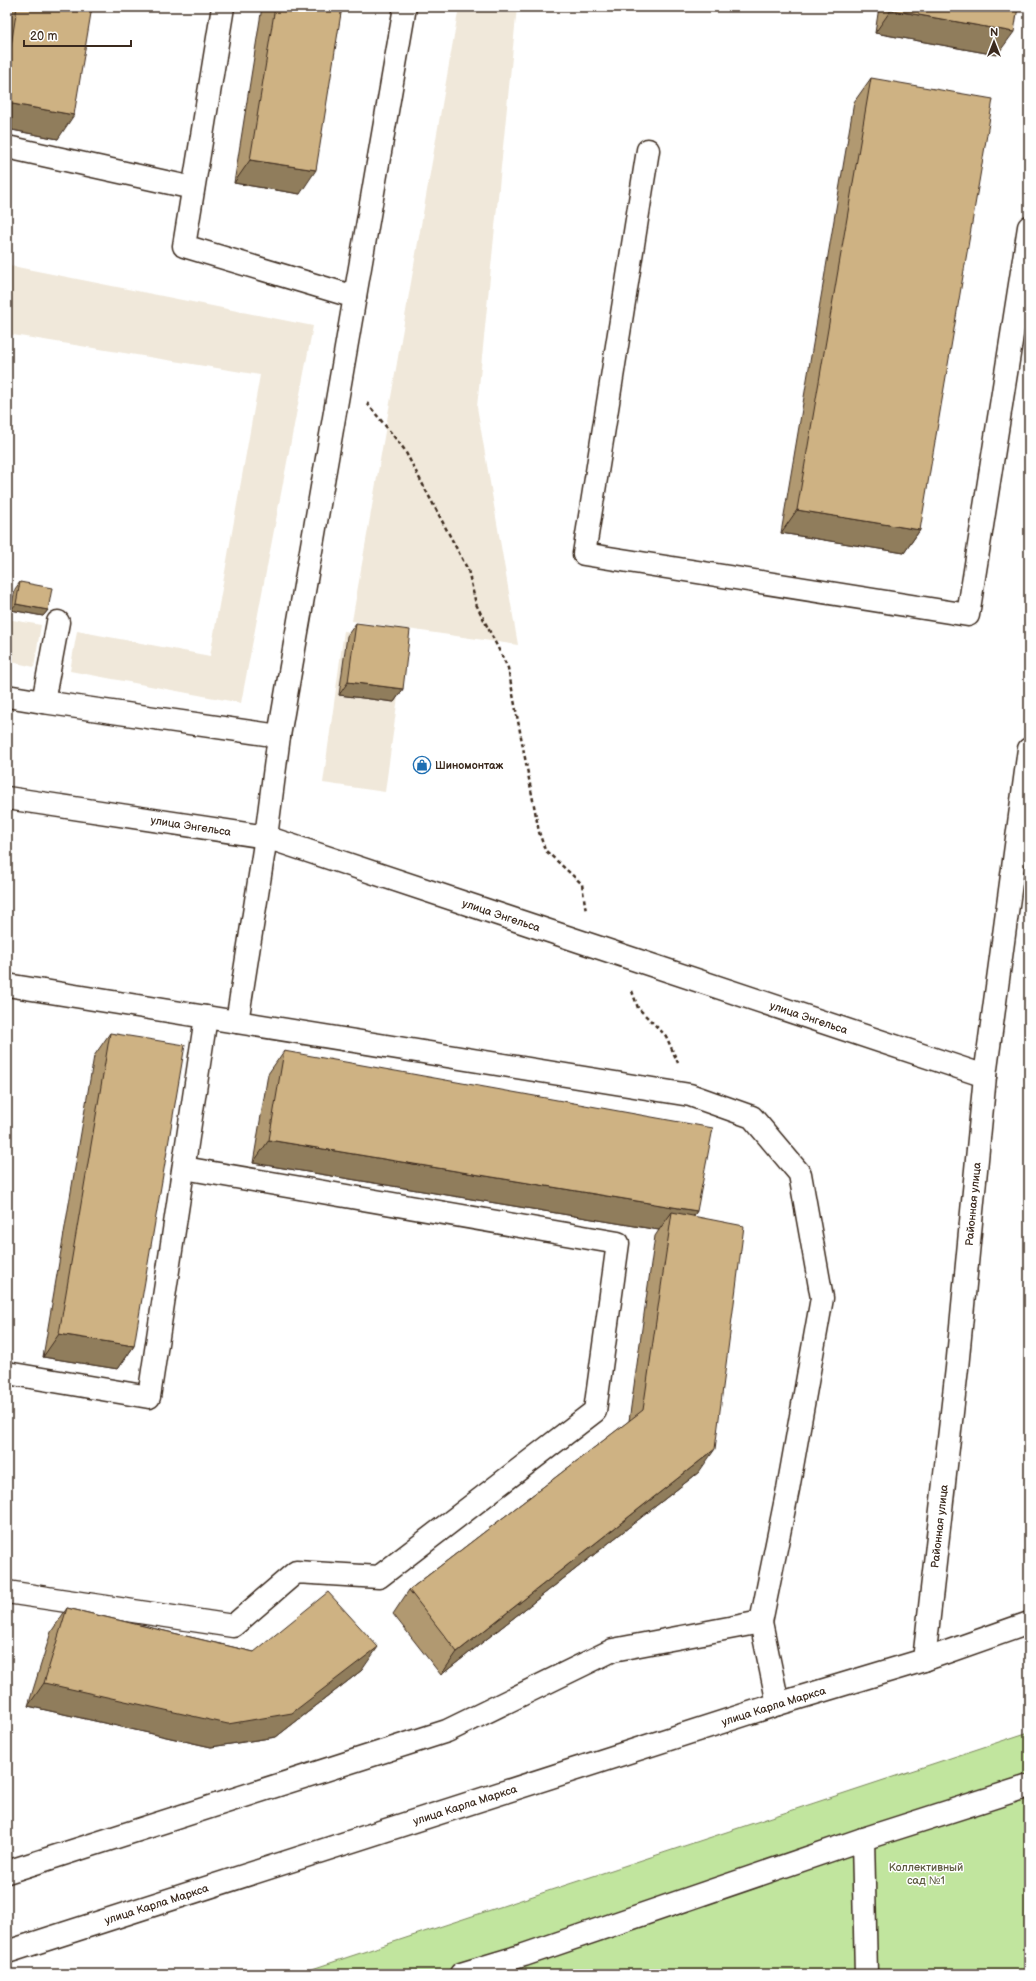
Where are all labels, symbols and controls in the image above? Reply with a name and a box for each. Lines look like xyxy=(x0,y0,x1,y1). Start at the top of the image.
scale bar xyxy=(24,22,131,48)
north arrow xyxy=(974,22,1014,62)
text: N xyxy=(990,26,998,39)
text: 20 m xyxy=(30,29,57,44)
shop icon: Шиномонтаж xyxy=(412,755,432,775)
place label: Шиномонтаж xyxy=(435,759,503,772)
street label: улица Энгельса xyxy=(150,813,233,838)
street label: улица Энгельса xyxy=(461,896,542,934)
street label: улица Энгельса xyxy=(768,998,850,1037)
street label: Районная улица xyxy=(962,1161,983,1246)
street label: Районная улица xyxy=(928,1483,950,1569)
street label: улица Карла Маркса xyxy=(720,1683,828,1728)
street label: улица Карла Маркса xyxy=(411,1782,519,1828)
park label: Коллективный сад №1 xyxy=(889,1861,963,1887)
street label: улица Карла Маркса xyxy=(103,1881,211,1927)

